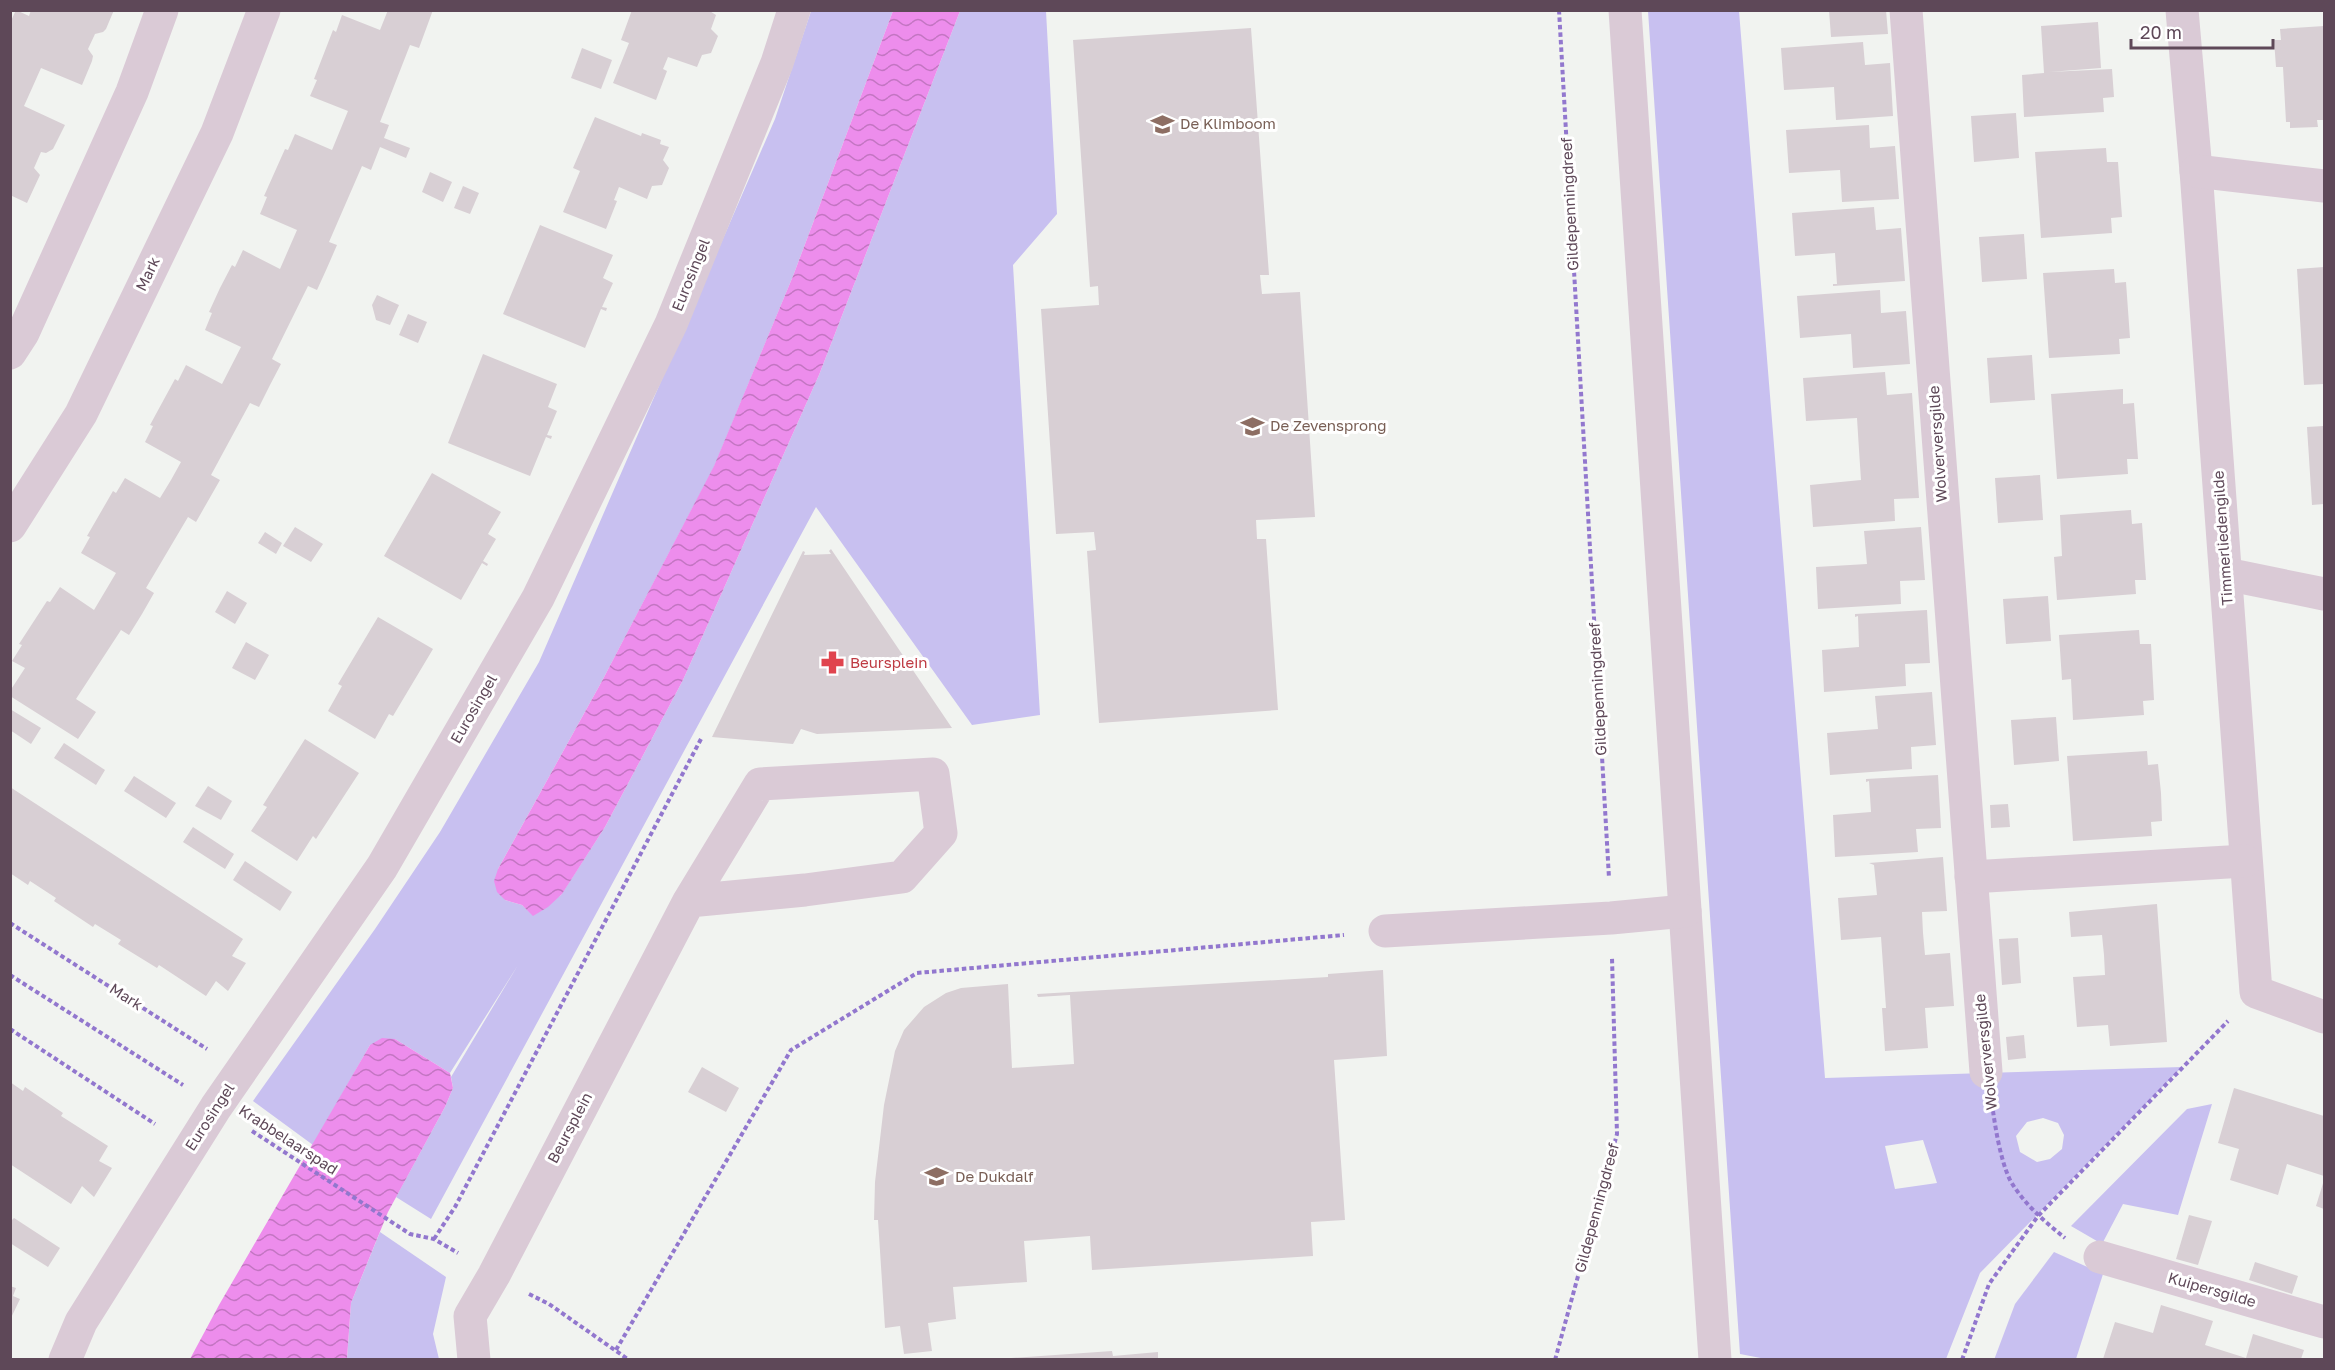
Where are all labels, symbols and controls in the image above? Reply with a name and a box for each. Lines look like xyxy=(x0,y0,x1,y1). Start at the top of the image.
scale bar xyxy=(2131,12,2274,50)
text: 20 m xyxy=(2140,21,2182,43)
school or university icon: De Klimboom xyxy=(1149,111,1175,137)
place label: De Klimboom xyxy=(1180,114,1276,132)
street label: Gildepenningdreef xyxy=(1556,136,1581,271)
street label: Eurosingel xyxy=(667,235,713,314)
street label: Mark xyxy=(131,253,163,294)
street label: Wolverversgilde xyxy=(1924,385,1950,503)
school or university icon: De Zevensprong xyxy=(1239,413,1265,439)
place label: De Zevensprong xyxy=(1270,416,1386,434)
street label: Timmerliedengilde xyxy=(2208,470,2236,606)
street label: Gildepenningdreef xyxy=(1584,621,1609,756)
pharmacy icon: Beursplein xyxy=(819,650,845,676)
place label: Beursplein xyxy=(850,653,927,671)
street label: Eurosingel xyxy=(446,671,500,746)
street label: Mark xyxy=(107,979,147,1014)
street label: Wolverversgilde xyxy=(1970,993,2000,1111)
street label: Eurosingel xyxy=(181,1079,238,1154)
street label: Beursplein xyxy=(543,1089,595,1166)
street label: Krabbelaarspad xyxy=(236,1101,341,1178)
street label: Gildepenningdreef xyxy=(1570,1140,1622,1275)
school or university icon: De Dukdalf xyxy=(924,1164,950,1190)
place label: De Dukdalf xyxy=(955,1167,1034,1185)
street label: Kuipersgilde xyxy=(2166,1268,2259,1310)

